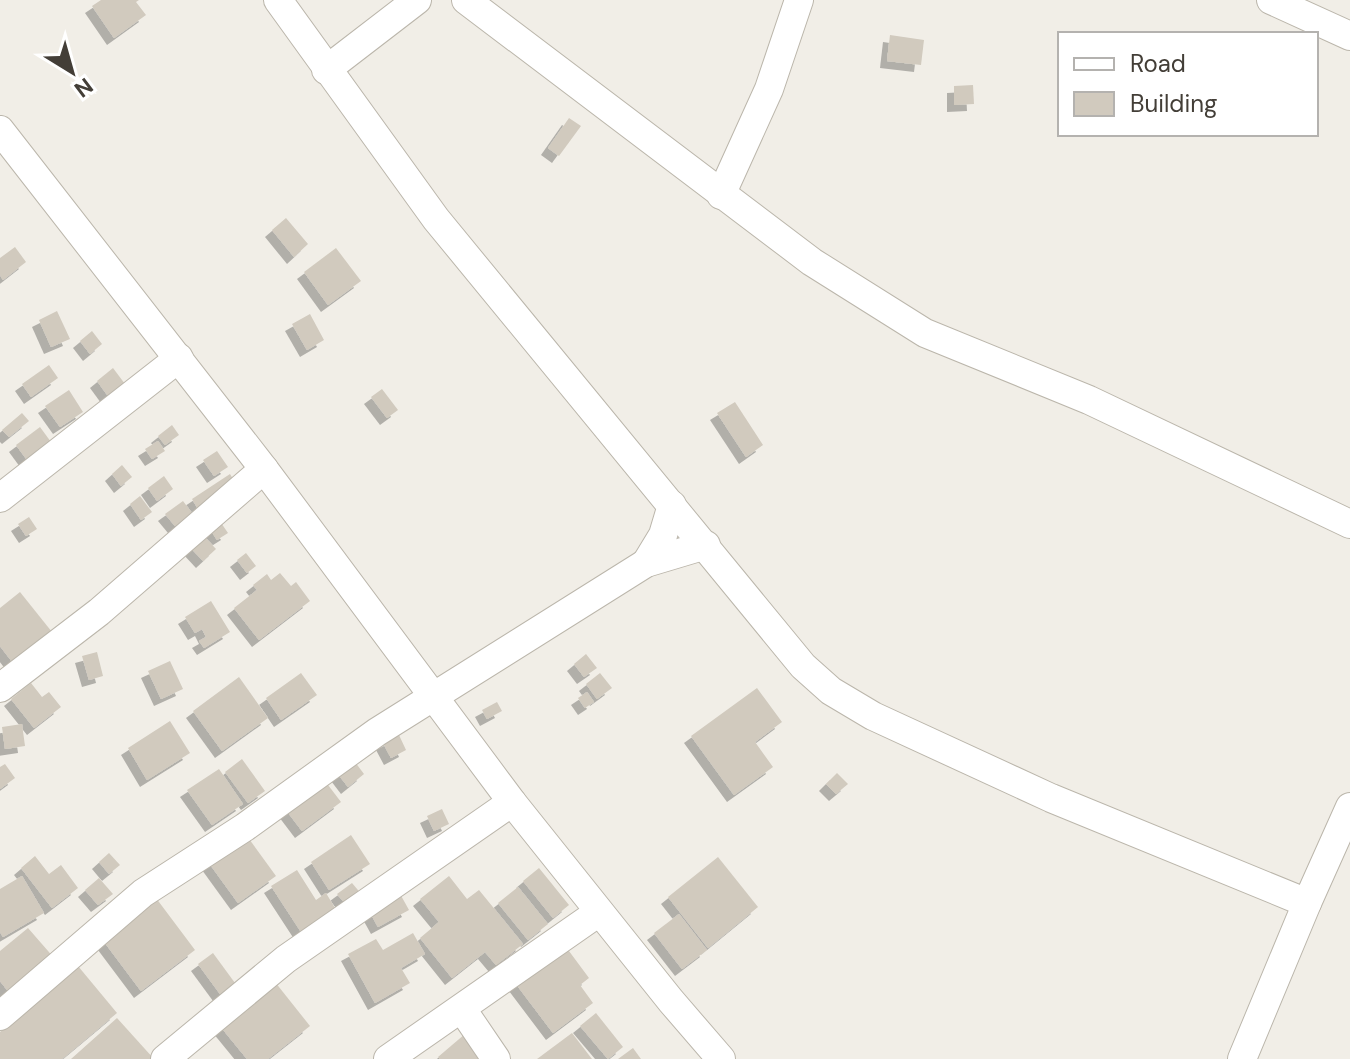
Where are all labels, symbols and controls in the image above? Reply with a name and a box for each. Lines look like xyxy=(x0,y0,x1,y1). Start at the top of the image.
north arrow xyxy=(32,32,112,112)
legend xyxy=(1058,32,1318,136)
text: Road xyxy=(1130,48,1186,79)
text: N xyxy=(69,71,99,104)
text: Building xyxy=(1130,88,1217,119)

